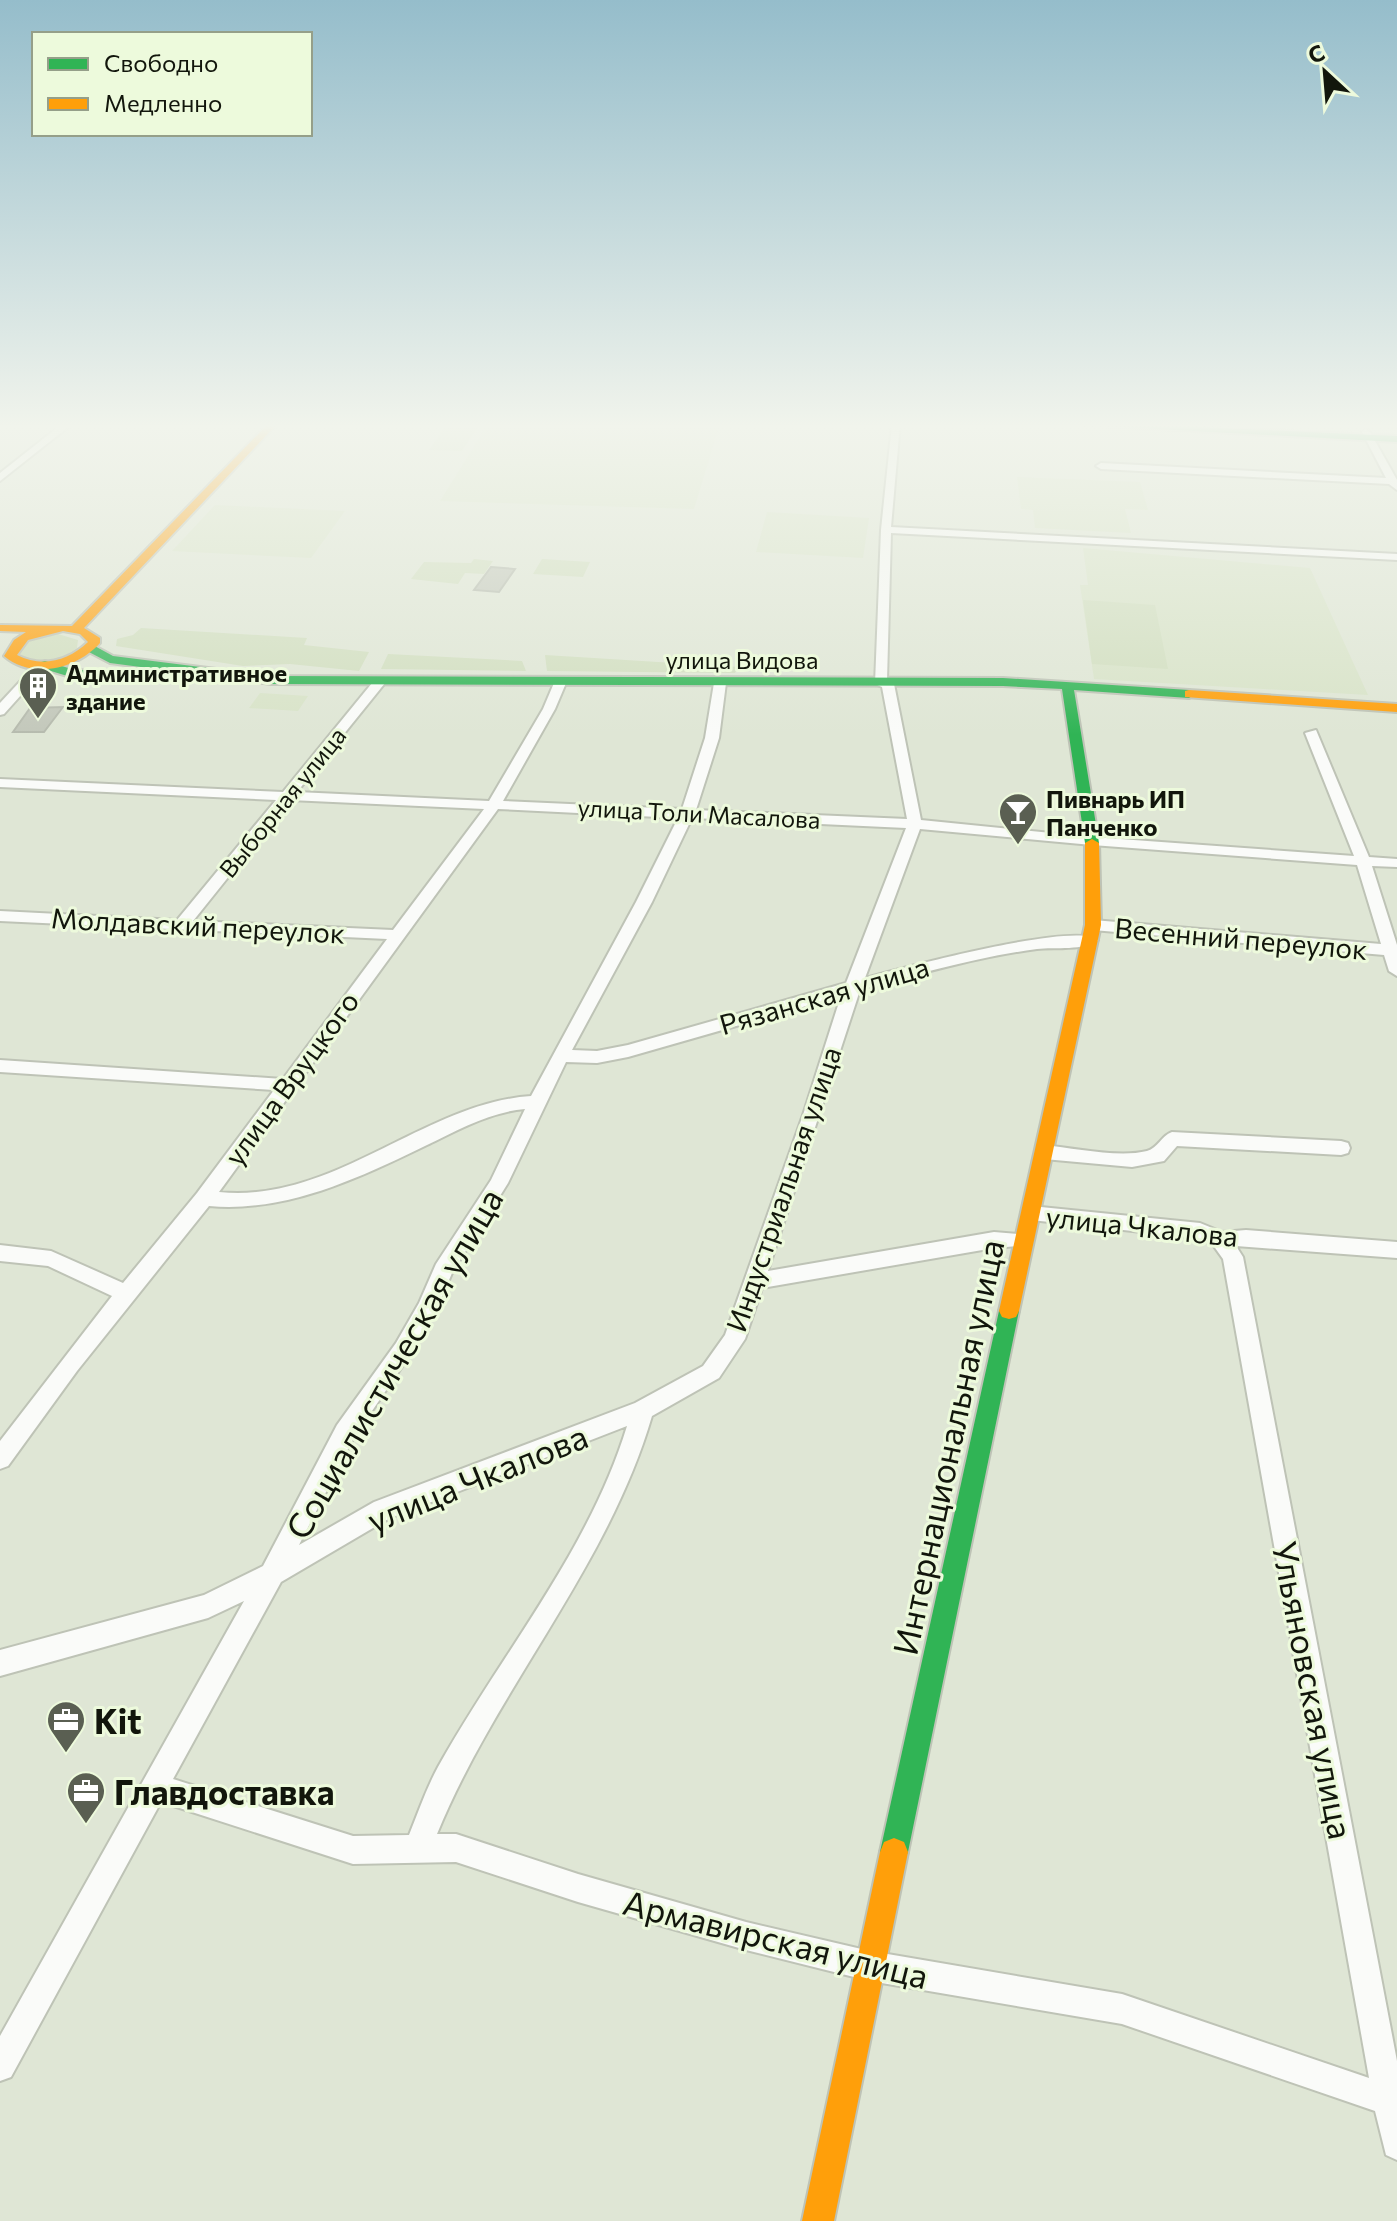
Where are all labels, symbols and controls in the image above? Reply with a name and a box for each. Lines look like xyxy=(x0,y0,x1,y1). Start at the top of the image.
legend xyxy=(32,32,312,136)
north arrow xyxy=(1285,32,1365,112)
text: С xyxy=(1303,38,1329,69)
text: Свободно xyxy=(104,48,218,77)
text: Медленно xyxy=(104,88,222,117)
street label: улица Видова xyxy=(665,645,819,674)
place label: Административное здание xyxy=(66,658,287,715)
building icon: Административное здание xyxy=(17,665,59,720)
street label: Выборная улица xyxy=(213,721,351,883)
place label: Пивнарь ИП Панченко xyxy=(1046,784,1185,841)
bar icon: Пивнарь ИП Панченко xyxy=(997,791,1039,846)
street label: улица Толи Масалова xyxy=(577,792,821,834)
street label: Молдавский переулок xyxy=(50,900,346,950)
street label: Весенний переулок xyxy=(1113,910,1369,966)
street label: Рязанская улица xyxy=(715,949,933,1041)
street label: улица Вруцкого xyxy=(216,984,366,1172)
street label: Индустриальная улица xyxy=(718,1042,848,1336)
street label: Социалистическая улица xyxy=(275,1180,511,1546)
street label: улица Чкалова xyxy=(1044,1199,1240,1253)
street label: Интернациональная улица xyxy=(882,1235,1012,1659)
street label: улица Чкалова xyxy=(361,1414,593,1540)
street label: Ульяновская улица xyxy=(1265,1538,1363,1842)
office icon: Kit xyxy=(45,1699,87,1754)
place label: Kit xyxy=(94,1699,142,1741)
office icon: Главдоставка xyxy=(65,1770,107,1825)
place label: Главдоставка xyxy=(114,1770,335,1812)
street label: Армавирская улица xyxy=(619,1880,933,1996)

